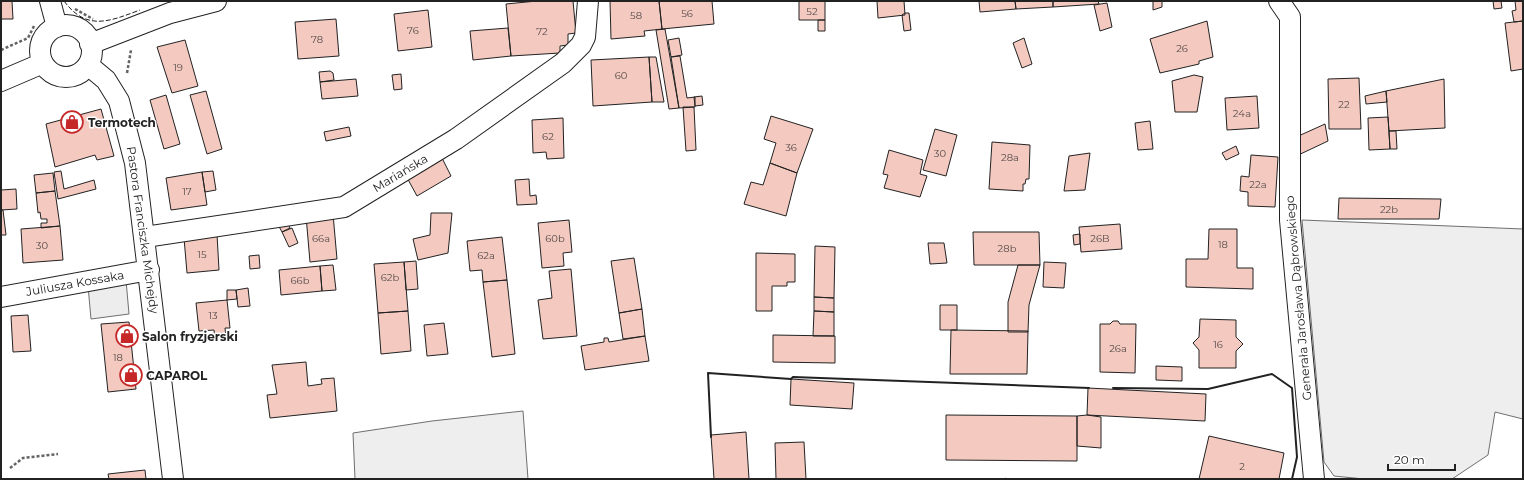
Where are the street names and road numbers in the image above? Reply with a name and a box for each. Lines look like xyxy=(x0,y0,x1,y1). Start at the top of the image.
street label: Pastora Franciszka Michejdy xyxy=(124,145,162,315)
street label: Mariańska xyxy=(370,151,430,195)
street label: Generała Jarosława Dąbrowskiego xyxy=(1282,195,1314,401)
street label: Juliusza Kossaka xyxy=(24,267,125,299)

